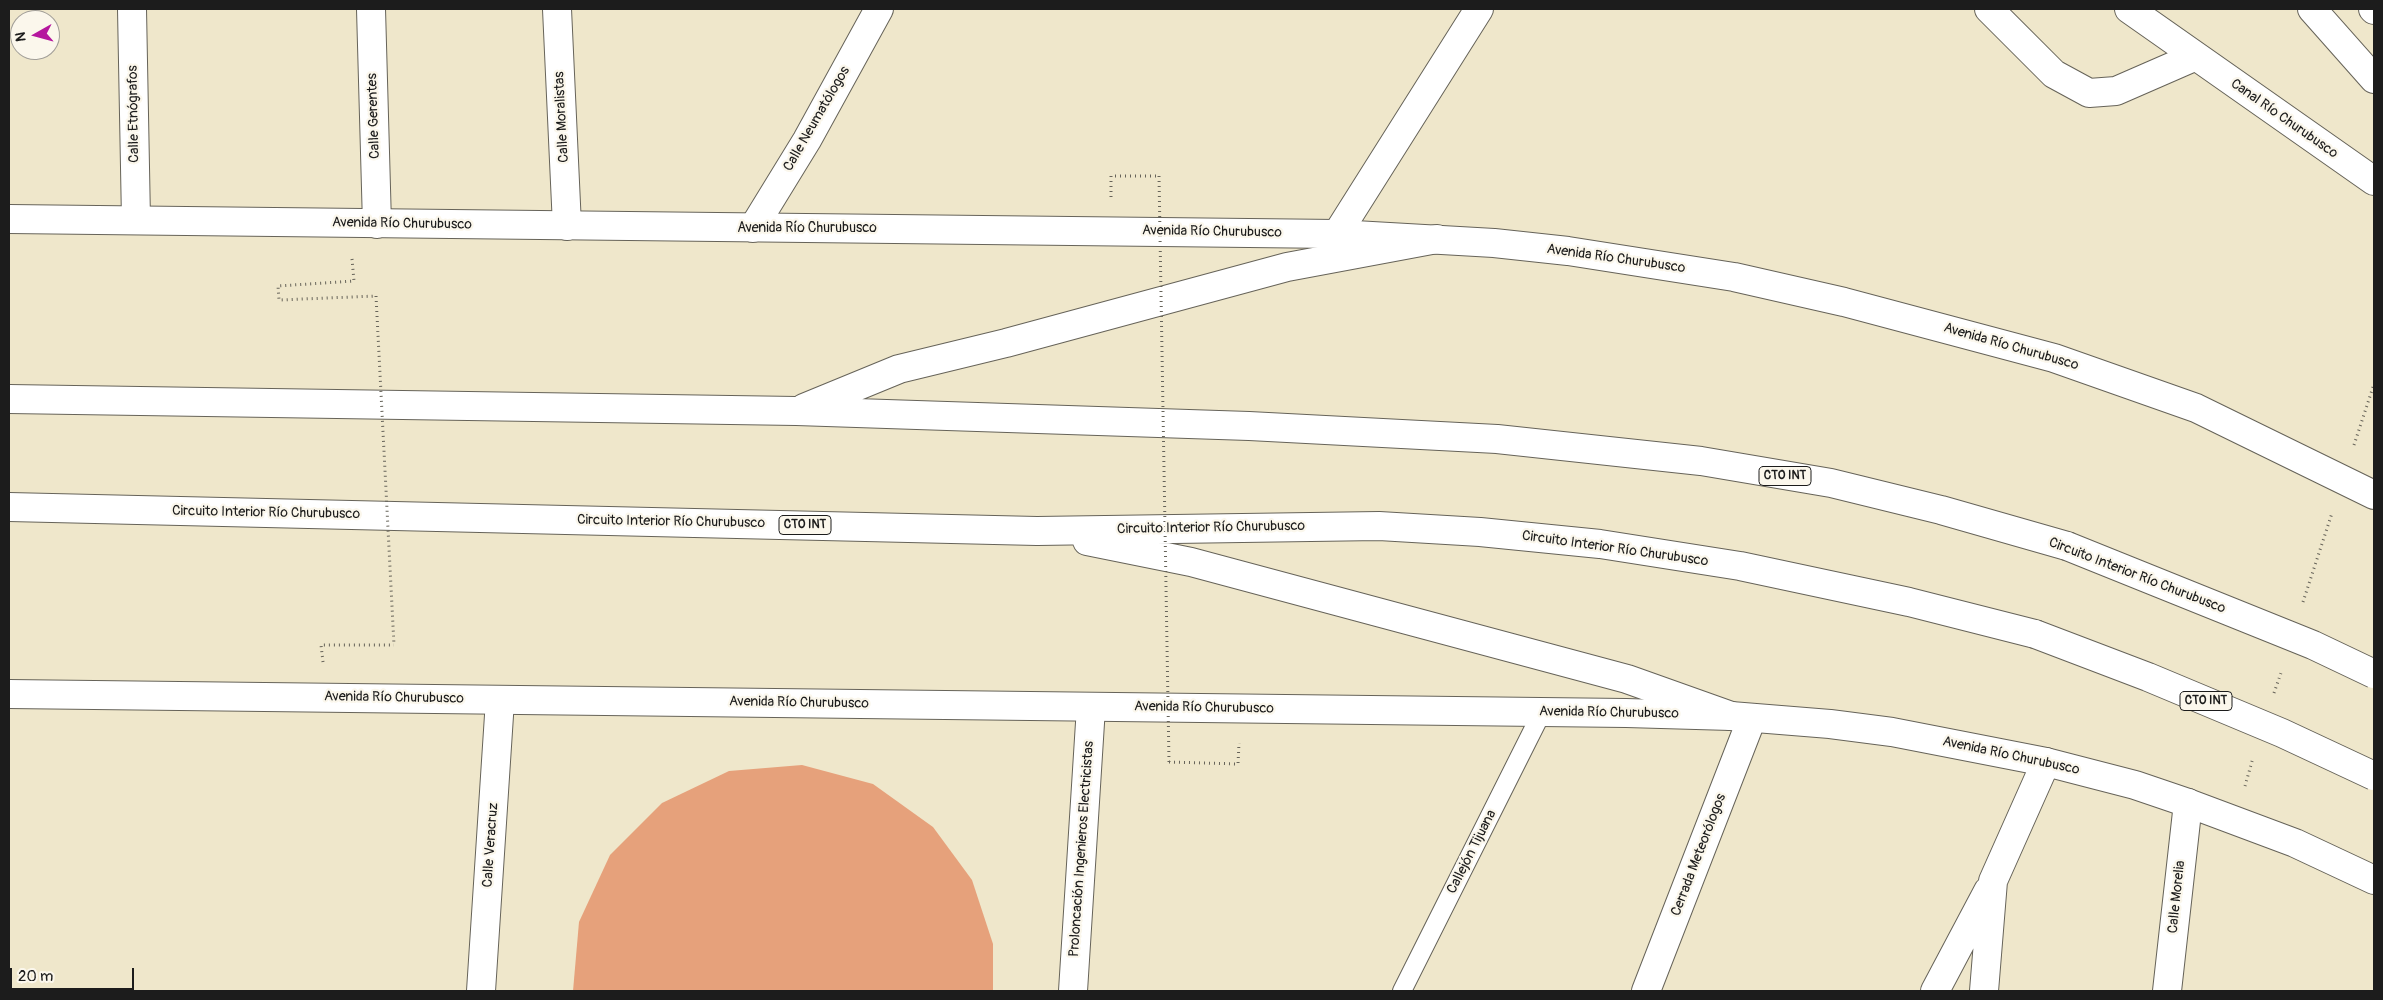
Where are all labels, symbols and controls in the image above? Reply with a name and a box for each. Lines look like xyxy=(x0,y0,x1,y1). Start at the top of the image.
north arrow xyxy=(10,10,60,60)
text: N xyxy=(12,31,30,43)
street label: Calle Neumatólogos xyxy=(780,64,854,174)
street label: Calle Etnógrafos xyxy=(125,65,143,163)
street label: Calle Moralistas xyxy=(551,71,573,163)
street label: Calle Gerentes xyxy=(364,73,384,159)
street label: Canal Río Churubusco xyxy=(2227,76,2341,162)
street label: Avenida Río Churubusco xyxy=(332,214,472,234)
street label: Avenida Río Churubusco xyxy=(737,220,877,236)
street label: Avenida Río Churubusco xyxy=(1142,222,1282,242)
street label: Avenida Río Churubusco xyxy=(1546,241,1686,277)
street label: Avenida Río Churubusco xyxy=(1942,320,2080,374)
road number: CTO INT xyxy=(1759,466,1811,486)
street label: Circuito Interior Río Churubusco xyxy=(172,503,360,523)
street label: Circuito Interior Río Churubusco xyxy=(577,512,765,532)
road number: CTO INT xyxy=(779,516,831,534)
street label: Circuito Interior Río Churubusco xyxy=(1117,518,1305,538)
street label: Circuito Interior Río Churubusco xyxy=(1521,528,1709,570)
street label: Circuito Interior Río Churubusco xyxy=(2046,534,2228,618)
street label: Avenida Río Churubusco xyxy=(324,688,464,708)
road number: CTO INT xyxy=(2180,691,2232,710)
street label: Avenida Río Churubusco xyxy=(729,693,869,713)
street label: Avenida Río Churubusco xyxy=(1134,698,1274,718)
street label: Avenida Río Churubusco xyxy=(1539,703,1679,723)
street label: Avenida Río Churubusco xyxy=(1941,733,2081,779)
street label: Proloncación Ingenieros Electricistas xyxy=(1066,740,1098,958)
street label: Cerrada Meteorólogos xyxy=(1668,791,1730,919)
street label: Calle Veracruz xyxy=(480,802,502,888)
street label: Callejón Tijuana xyxy=(1444,807,1500,897)
street label: Calle Morelia xyxy=(2165,860,2189,934)
scale bar xyxy=(12,958,136,990)
text: 20 m xyxy=(18,967,53,986)

